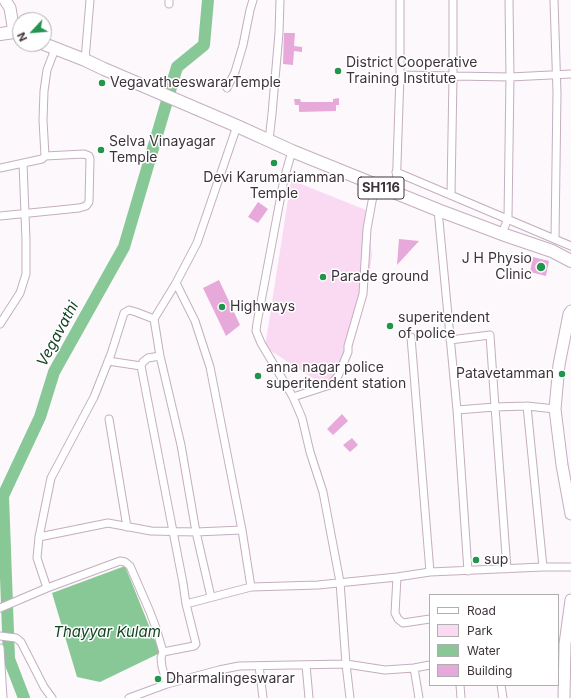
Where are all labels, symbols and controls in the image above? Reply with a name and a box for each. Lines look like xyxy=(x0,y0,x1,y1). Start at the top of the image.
north arrow xyxy=(12,12,52,52)
text: N xyxy=(14,30,30,44)
place label: District Cooperative Training Institute xyxy=(346,55,477,88)
marker: District Cooperative Training Institute xyxy=(333,66,343,76)
place label: VegavatheeswararTemple xyxy=(110,75,281,91)
marker: VegavatheeswararTemple xyxy=(97,78,107,88)
place label: Selva Vinayagar Temple xyxy=(109,134,216,166)
marker: Selva Vinayagar Temple xyxy=(96,145,106,155)
marker: Devi Karumariamman Temple xyxy=(269,158,279,168)
place label: Devi Karumariamman Temple xyxy=(203,170,345,202)
road number: SH116 xyxy=(358,177,404,199)
place label: J H Physio Clinic xyxy=(462,251,532,284)
marker: J H Physio Clinic xyxy=(535,261,547,273)
place label: Parade ground xyxy=(331,269,429,285)
marker: Parade ground xyxy=(318,272,328,282)
water label: Vegavathi xyxy=(33,298,83,370)
place label: Highways xyxy=(230,299,295,315)
marker: Highways xyxy=(217,302,227,312)
place label: superitendent of police xyxy=(398,310,490,342)
marker: superitendent of police xyxy=(385,321,395,331)
place label: anna nagar police superitendent station xyxy=(266,360,406,392)
place label: Patavetamman xyxy=(456,366,554,382)
marker: Patavetamman xyxy=(557,369,567,379)
marker: anna nagar police superitendent station xyxy=(253,371,263,381)
place label: sup xyxy=(484,552,508,568)
marker: sup xyxy=(471,555,481,565)
legend xyxy=(429,594,559,686)
text: Road xyxy=(467,603,496,618)
water label: Thayyar Kulam xyxy=(53,623,161,641)
text: Park xyxy=(467,623,493,638)
text: Water xyxy=(467,643,500,658)
text: Building xyxy=(467,663,512,678)
place label: Dharmalingeswarar xyxy=(166,671,295,687)
marker: Dharmalingeswarar xyxy=(153,674,163,684)

